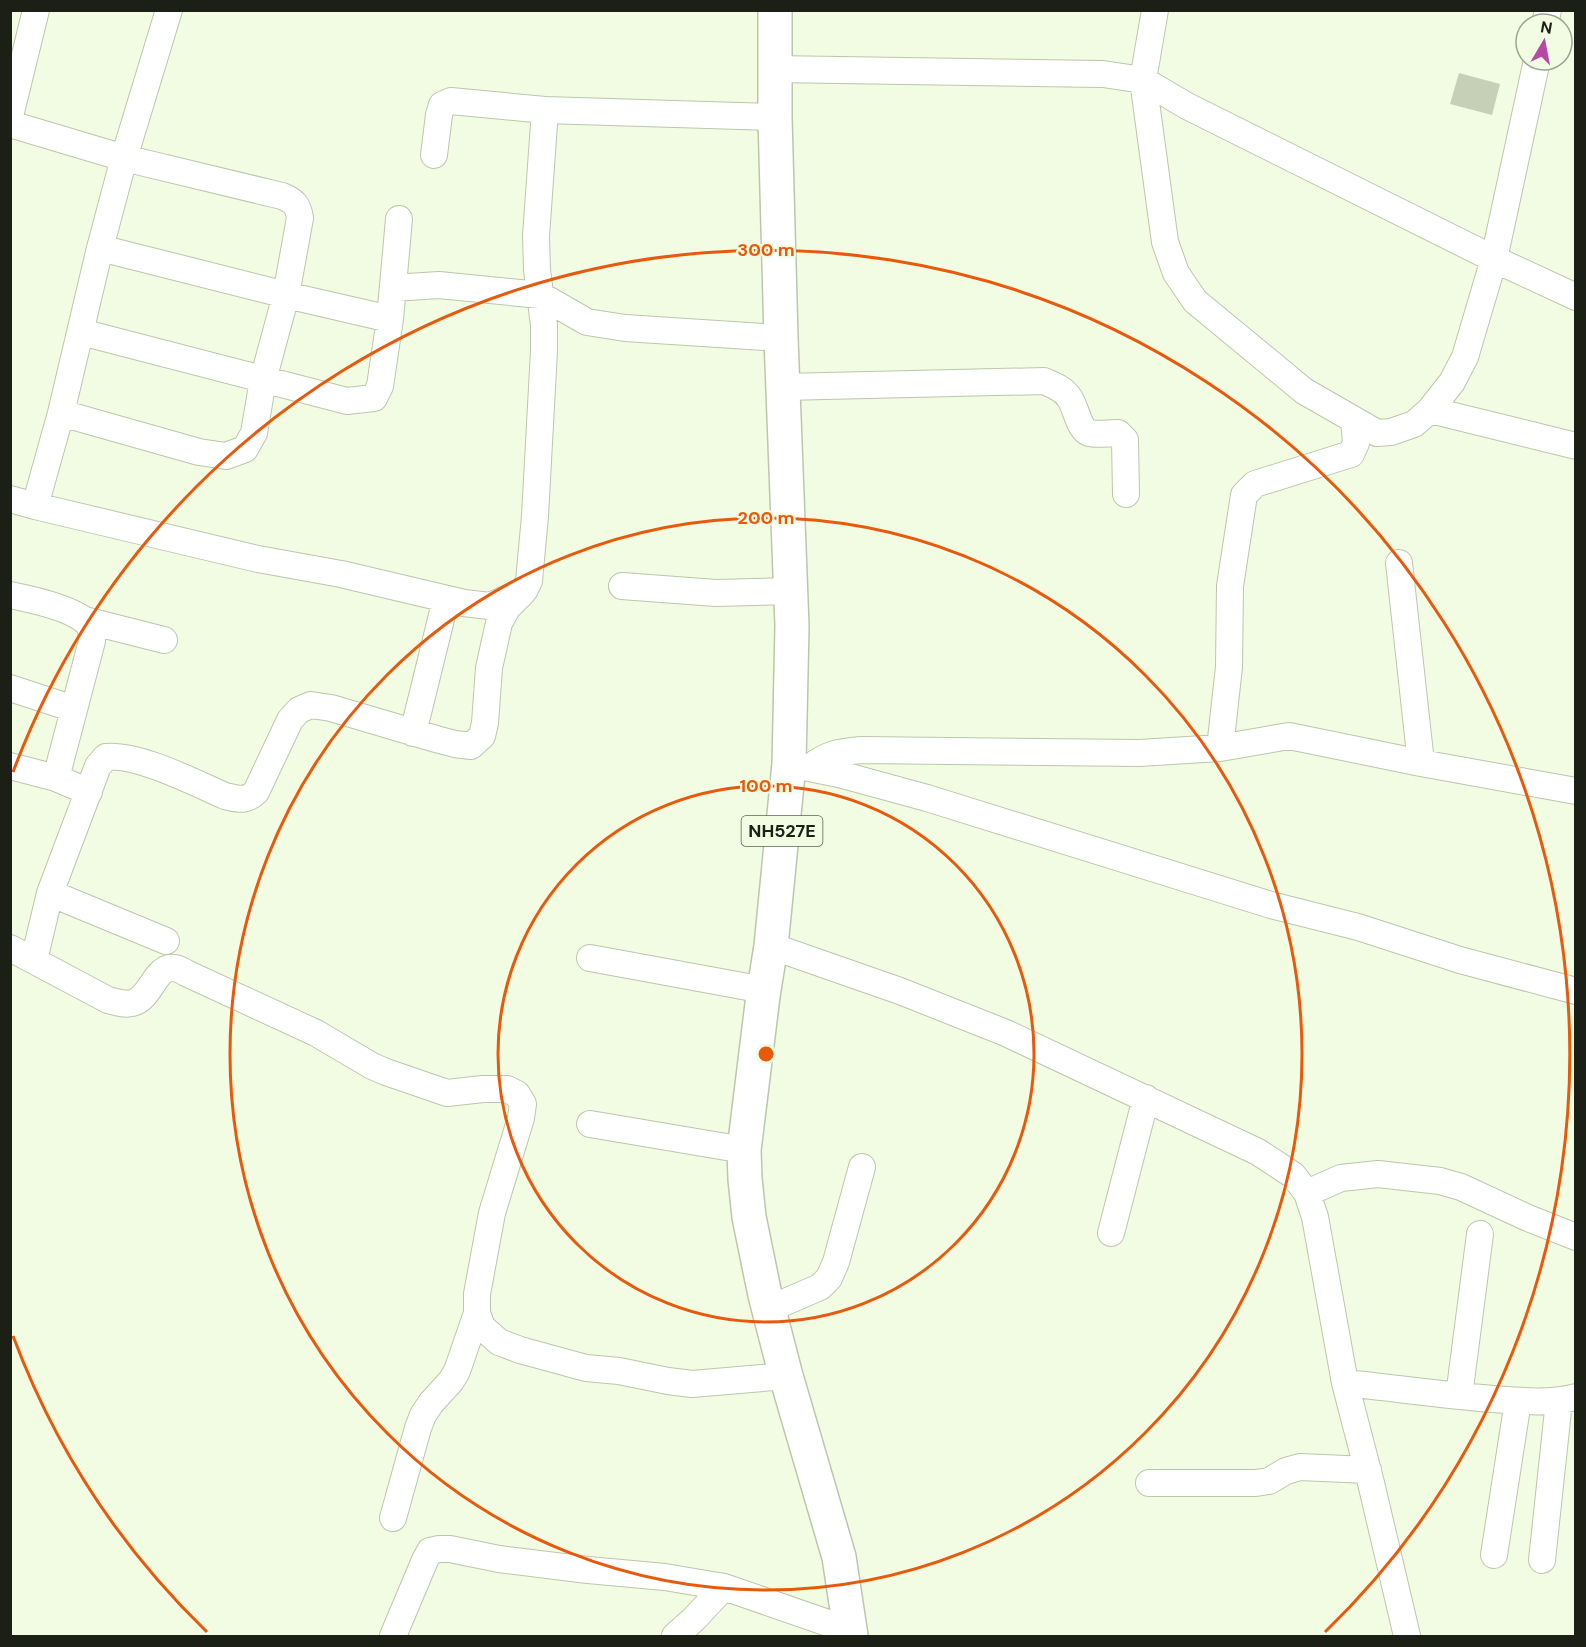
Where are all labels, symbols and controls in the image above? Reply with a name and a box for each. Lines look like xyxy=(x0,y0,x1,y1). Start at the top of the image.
north arrow xyxy=(1514,12,1574,72)
text: N xyxy=(1539,16,1554,39)
text: 300 m xyxy=(737,238,795,262)
text: 200 m xyxy=(738,506,794,530)
text: 100 m xyxy=(739,774,793,798)
road number: NH527E xyxy=(742,816,822,846)
centre of rings xyxy=(756,1044,776,1064)

